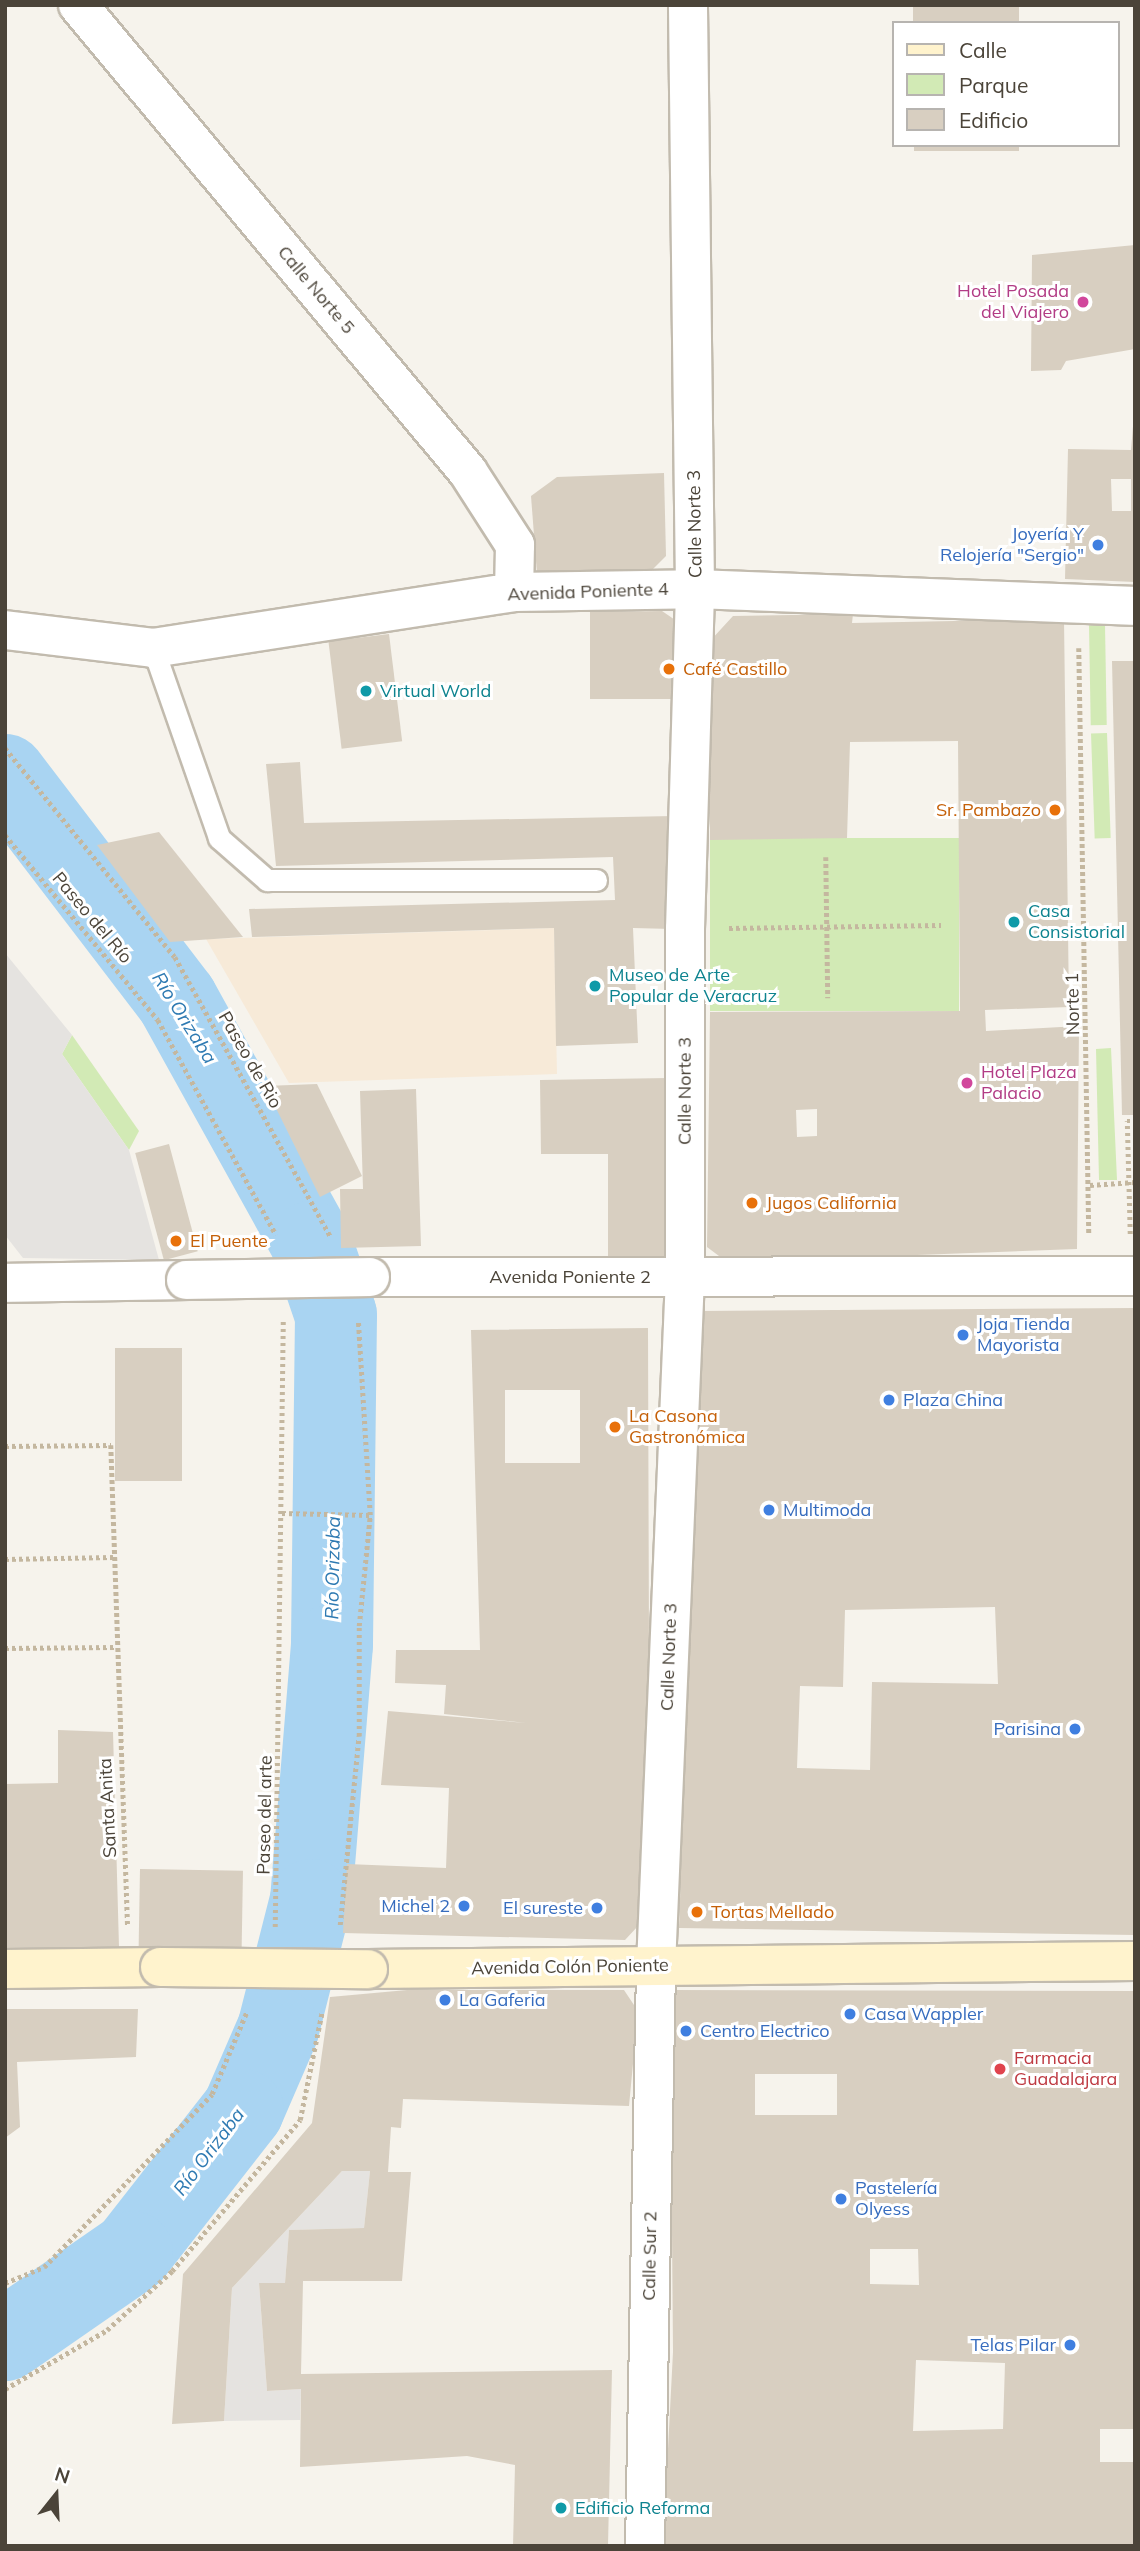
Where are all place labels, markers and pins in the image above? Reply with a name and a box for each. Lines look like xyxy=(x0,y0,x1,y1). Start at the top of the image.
place label: Hotel Posada del Viajero xyxy=(957,281,1069,324)
marker: Hotel Posada del Viajero xyxy=(1075,294,1091,310)
place label: Joyería Y Relojería "Sergio" xyxy=(940,524,1084,566)
marker: Joyería Y Relojería "Sergio" xyxy=(1090,537,1106,553)
place label: Café Castillo xyxy=(683,658,787,680)
marker: Café Castillo xyxy=(661,661,677,677)
place label: Virtual World xyxy=(380,680,491,702)
marker: Virtual World xyxy=(358,683,374,699)
place label: Sr. Pambazo xyxy=(936,799,1041,821)
marker: Sr. Pambazo xyxy=(1047,802,1063,818)
place label: Casa Consistorial xyxy=(1028,901,1125,944)
marker: Casa Consistorial xyxy=(1006,914,1022,930)
place label: Museo de Arte Popular de Veracruz xyxy=(609,965,777,1007)
marker: Museo de Arte Popular de Veracruz xyxy=(587,978,603,994)
place label: Hotel Plaza Palacio xyxy=(981,1062,1077,1104)
marker: Hotel Plaza Palacio xyxy=(959,1075,975,1091)
place label: Jugos California xyxy=(766,1192,897,1214)
marker: Jugos California xyxy=(744,1195,760,1211)
place label: El Puente xyxy=(190,1230,268,1252)
marker: El Puente xyxy=(168,1233,184,1249)
place label: Joja Tienda Mayorista xyxy=(977,1314,1070,1356)
marker: Joja Tienda Mayorista xyxy=(955,1327,971,1343)
place label: Plaza China xyxy=(903,1389,1003,1411)
marker: Plaza China xyxy=(881,1392,897,1408)
place label: La Casona Gastronómica xyxy=(629,1406,745,1448)
marker: La Casona Gastronómica xyxy=(607,1419,623,1435)
place label: Multimoda xyxy=(783,1499,871,1521)
marker: Multimoda xyxy=(761,1502,777,1518)
place label: Parisina xyxy=(994,1718,1061,1740)
marker: Parisina xyxy=(1067,1721,1083,1737)
place label: Michel 2 xyxy=(381,1895,450,1917)
place label: El sureste xyxy=(503,1897,583,1919)
marker: Michel 2 xyxy=(456,1898,472,1914)
marker: El sureste xyxy=(589,1900,605,1916)
place label: Tortas Mellado xyxy=(711,1901,834,1923)
marker: Tortas Mellado xyxy=(689,1904,705,1920)
place label: La Gaferia xyxy=(459,1989,546,2011)
marker: La Gaferia xyxy=(437,1992,453,2008)
place label: Casa Wappler xyxy=(864,2003,983,2025)
marker: Casa Wappler xyxy=(842,2006,858,2022)
place label: Centro Electrico xyxy=(700,2020,829,2042)
marker: Centro Electrico xyxy=(678,2023,694,2039)
place label: Farmacia Guadalajara xyxy=(1014,2048,1117,2090)
marker: Farmacia Guadalajara xyxy=(992,2061,1008,2077)
place label: Pastelería Olyess xyxy=(855,2178,938,2220)
marker: Pastelería Olyess xyxy=(833,2191,849,2207)
place label: Telas Pilar xyxy=(970,2334,1056,2356)
marker: Telas Pilar xyxy=(1062,2337,1078,2353)
place label: Edificio Reforma xyxy=(575,2497,710,2519)
marker: Edificio Reforma xyxy=(553,2500,569,2516)

